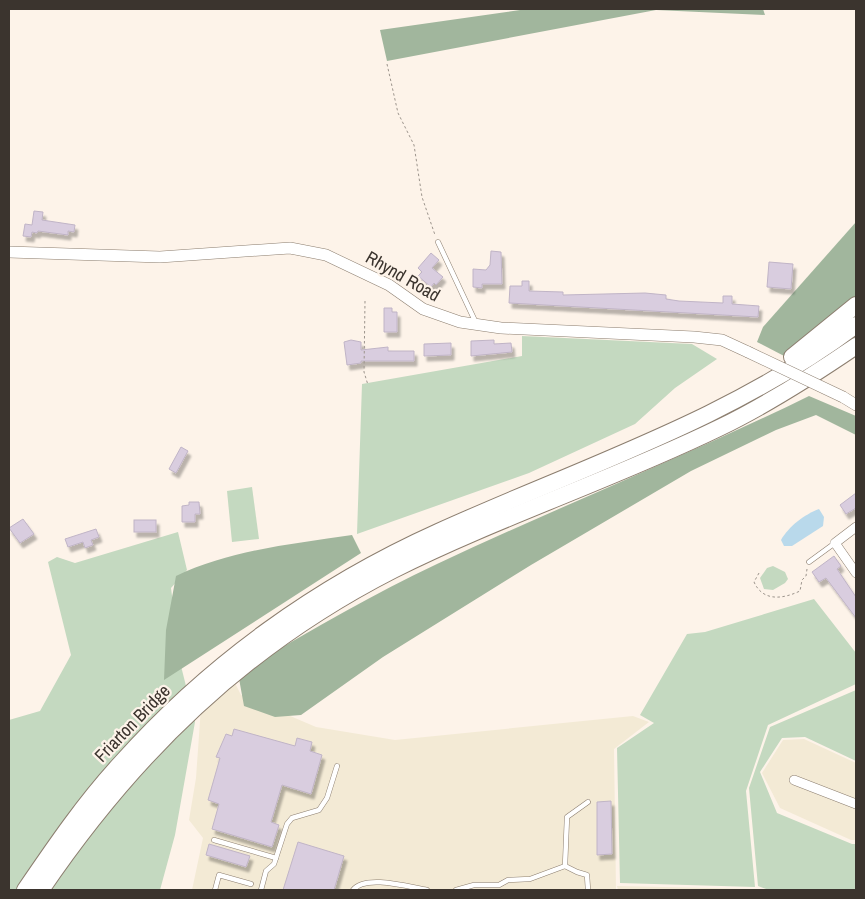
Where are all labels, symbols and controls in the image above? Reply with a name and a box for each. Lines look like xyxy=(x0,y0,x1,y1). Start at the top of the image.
street label: Rhynd Road xyxy=(361,245,445,307)
street label: Friarton Bridge xyxy=(89,679,175,767)

